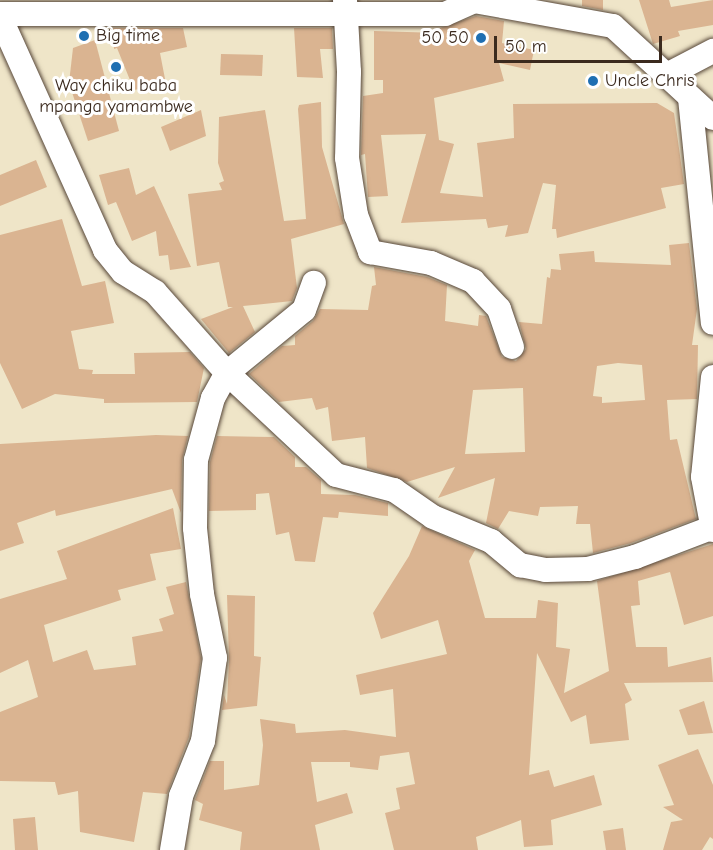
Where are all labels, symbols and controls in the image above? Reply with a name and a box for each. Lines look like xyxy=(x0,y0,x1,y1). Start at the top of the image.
scale bar xyxy=(497,24,665,62)
place label: Big time xyxy=(96,25,160,47)
place label: 50 50 xyxy=(422,27,469,49)
marker: Big time xyxy=(77,29,91,43)
marker: 50 50 xyxy=(474,31,488,45)
text: 50 m xyxy=(505,36,547,57)
marker: Way chiku baba mpanga yamambwe xyxy=(109,60,123,74)
place label: Uncle Chris xyxy=(605,70,694,92)
marker: Uncle Chris xyxy=(586,74,600,88)
place label: Way chiku baba mpanga yamambwe xyxy=(39,76,193,118)

